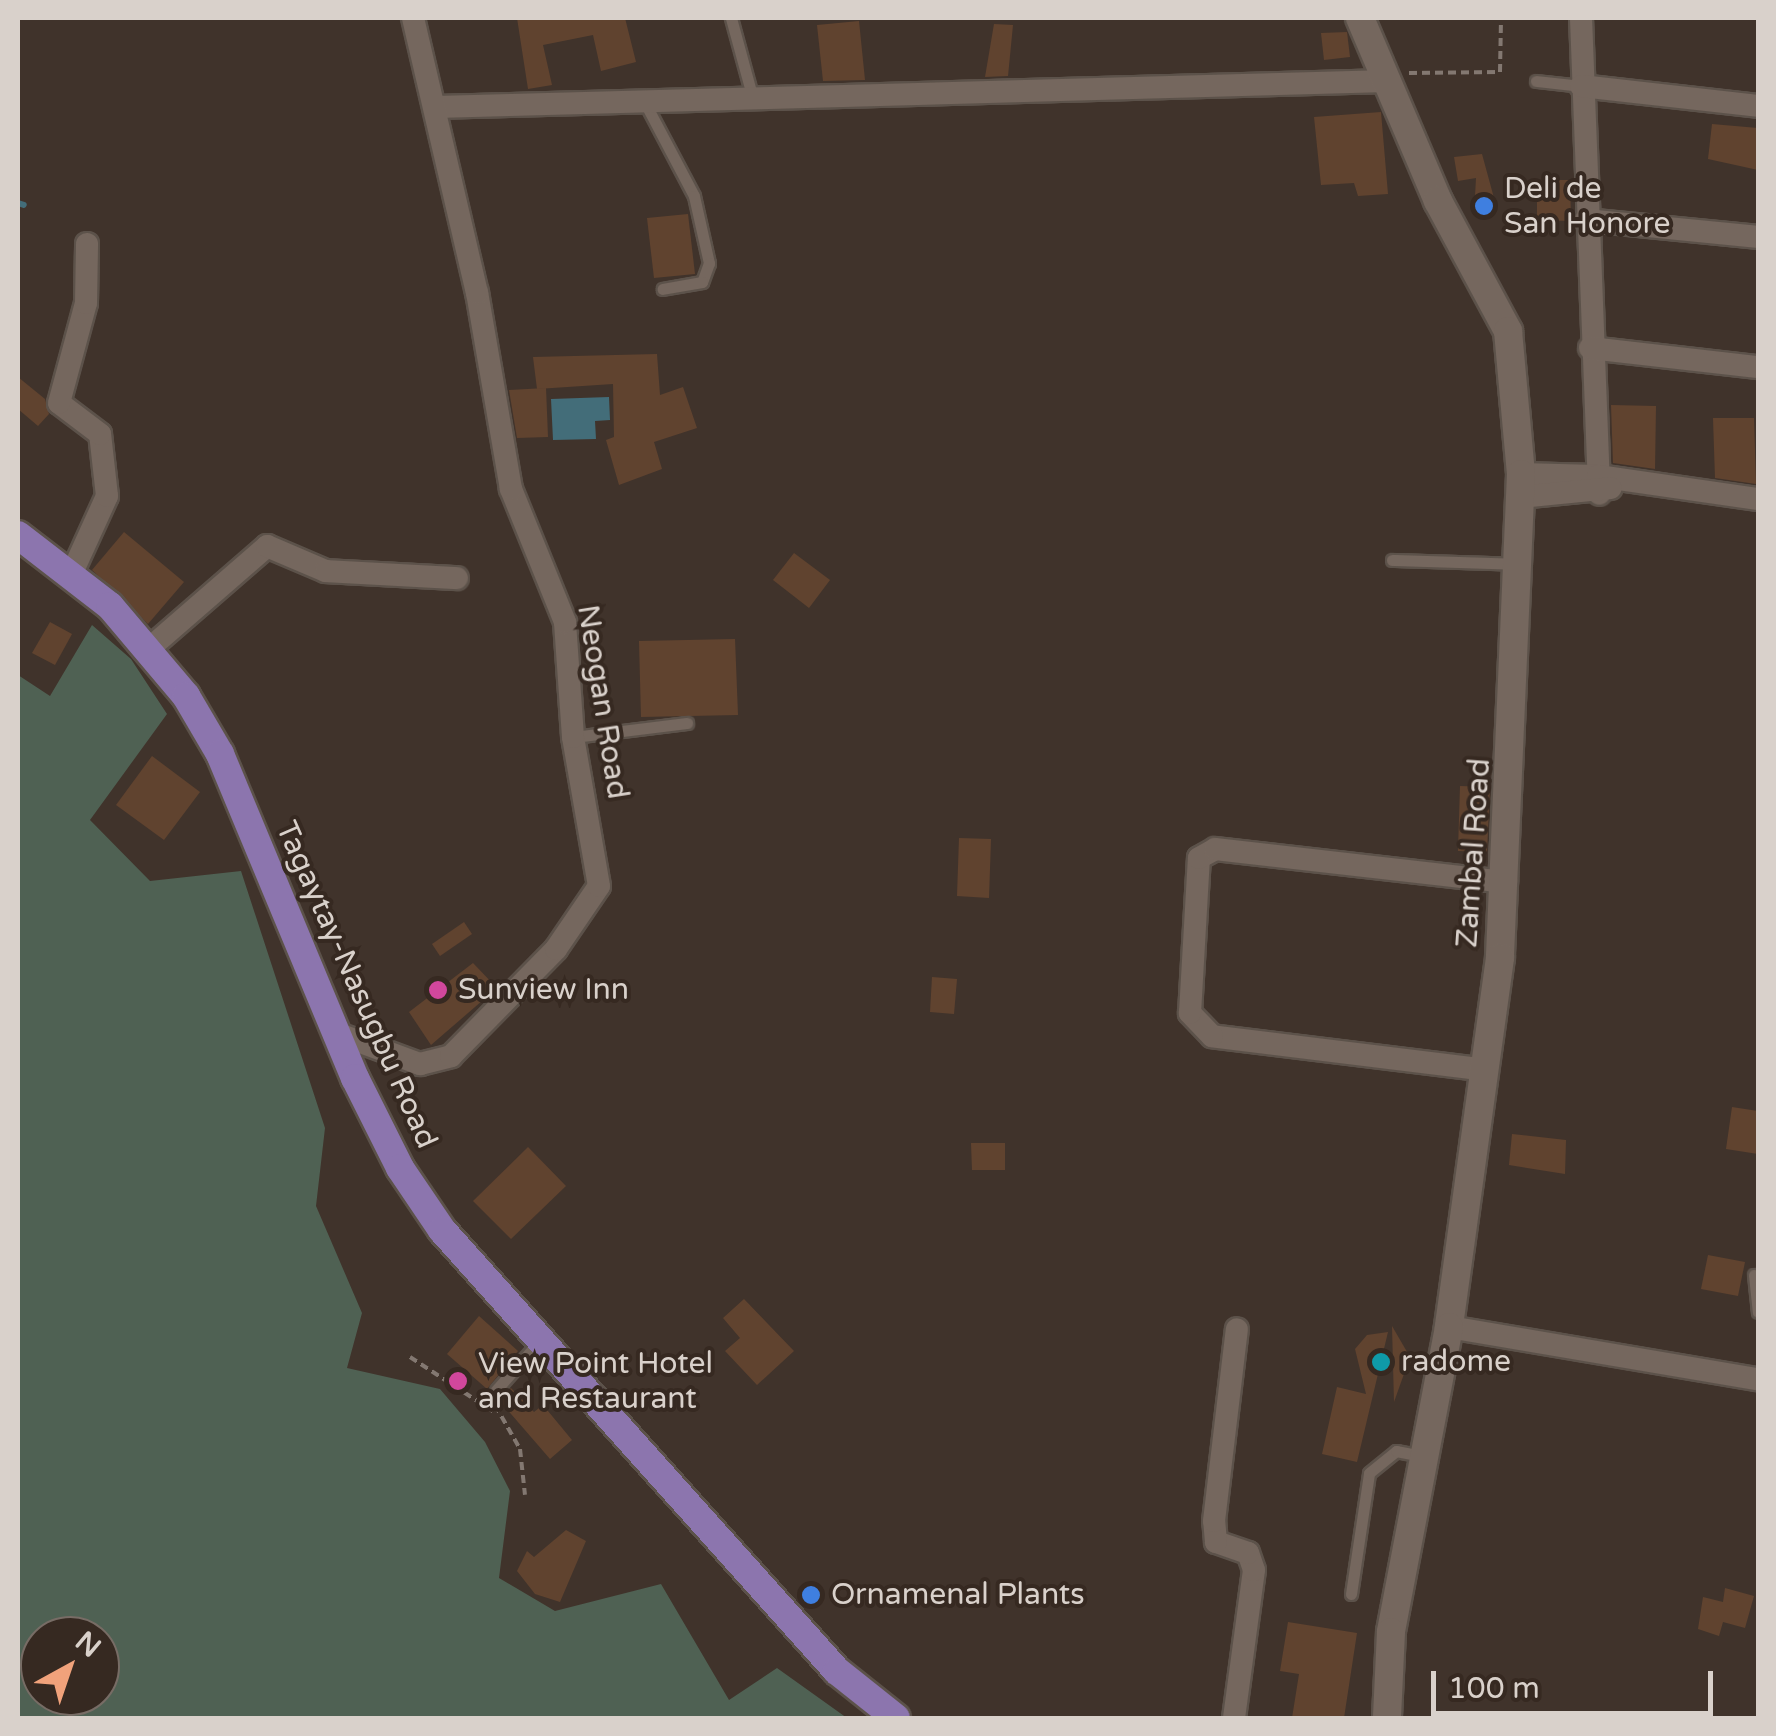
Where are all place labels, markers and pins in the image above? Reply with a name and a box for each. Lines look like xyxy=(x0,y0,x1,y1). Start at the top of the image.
place label: Deli de San Honore xyxy=(1504,171,1670,242)
marker: Deli de San Honore xyxy=(1473,195,1495,217)
place label: Sunview Inn xyxy=(458,972,629,1008)
marker: Sunview Inn xyxy=(427,979,449,1001)
place label: radome xyxy=(1401,1344,1511,1380)
place label: View Point Hotel and Restaurant xyxy=(478,1346,713,1416)
marker: radome xyxy=(1370,1351,1392,1373)
marker: View Point Hotel and Restaurant xyxy=(447,1370,469,1392)
place label: Ornamenal Plants xyxy=(831,1577,1085,1613)
marker: Ornamenal Plants xyxy=(800,1584,822,1606)

